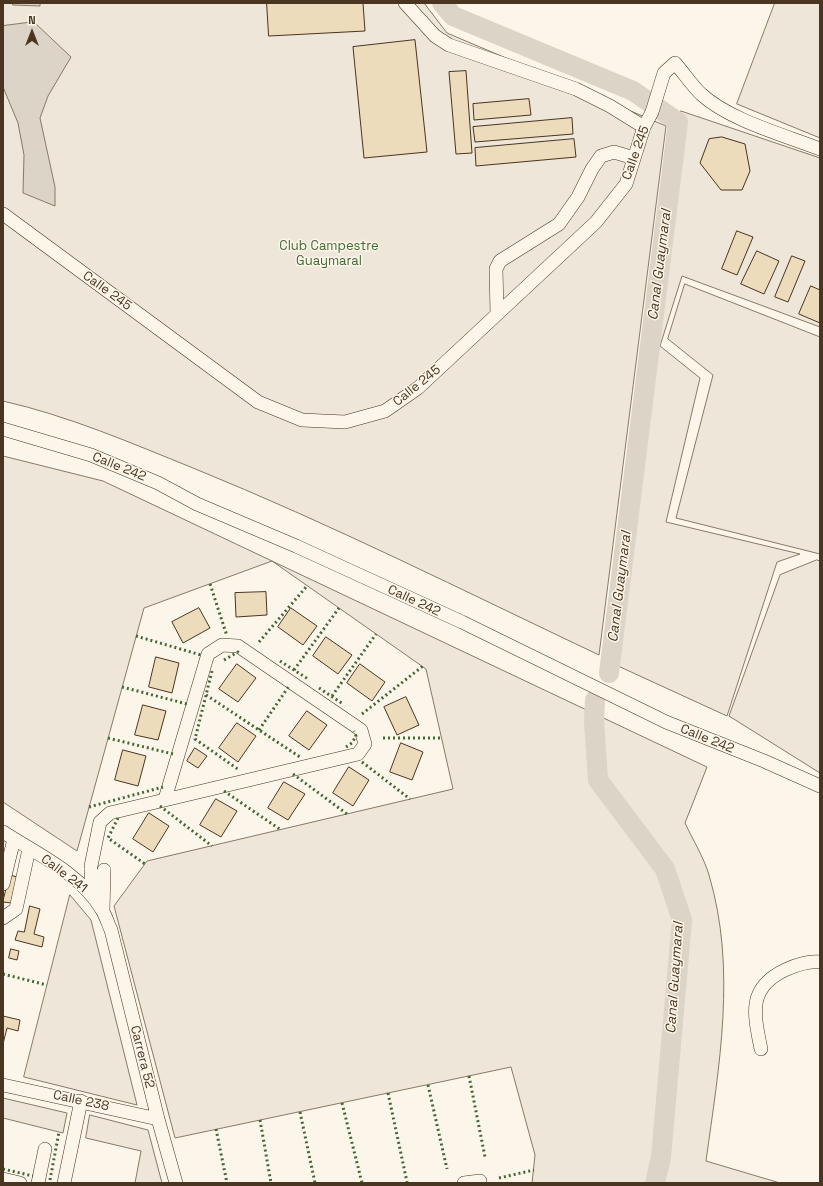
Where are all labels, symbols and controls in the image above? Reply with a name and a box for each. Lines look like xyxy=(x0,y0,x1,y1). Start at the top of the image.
north arrow xyxy=(12,12,52,52)
text: N xyxy=(28,13,36,27)
street label: Calle 245 xyxy=(619,124,653,182)
water label: Canal Guaymaral xyxy=(645,209,675,321)
park label: Club Campestre Guaymaral xyxy=(279,238,379,269)
street label: Calle 245 xyxy=(80,268,134,314)
street label: Calle 245 xyxy=(390,362,444,410)
street label: Calle 242 xyxy=(90,449,148,485)
water label: Canal Guaymaral xyxy=(605,531,635,643)
street label: Calle 242 xyxy=(385,582,443,620)
street label: Calle 242 xyxy=(678,721,736,757)
street label: Calle 241 xyxy=(38,852,90,896)
water label: Canal Guaymaral xyxy=(663,922,687,1034)
street label: Carrera 52 xyxy=(127,1024,157,1090)
street label: Calle 238 xyxy=(52,1087,110,1115)

